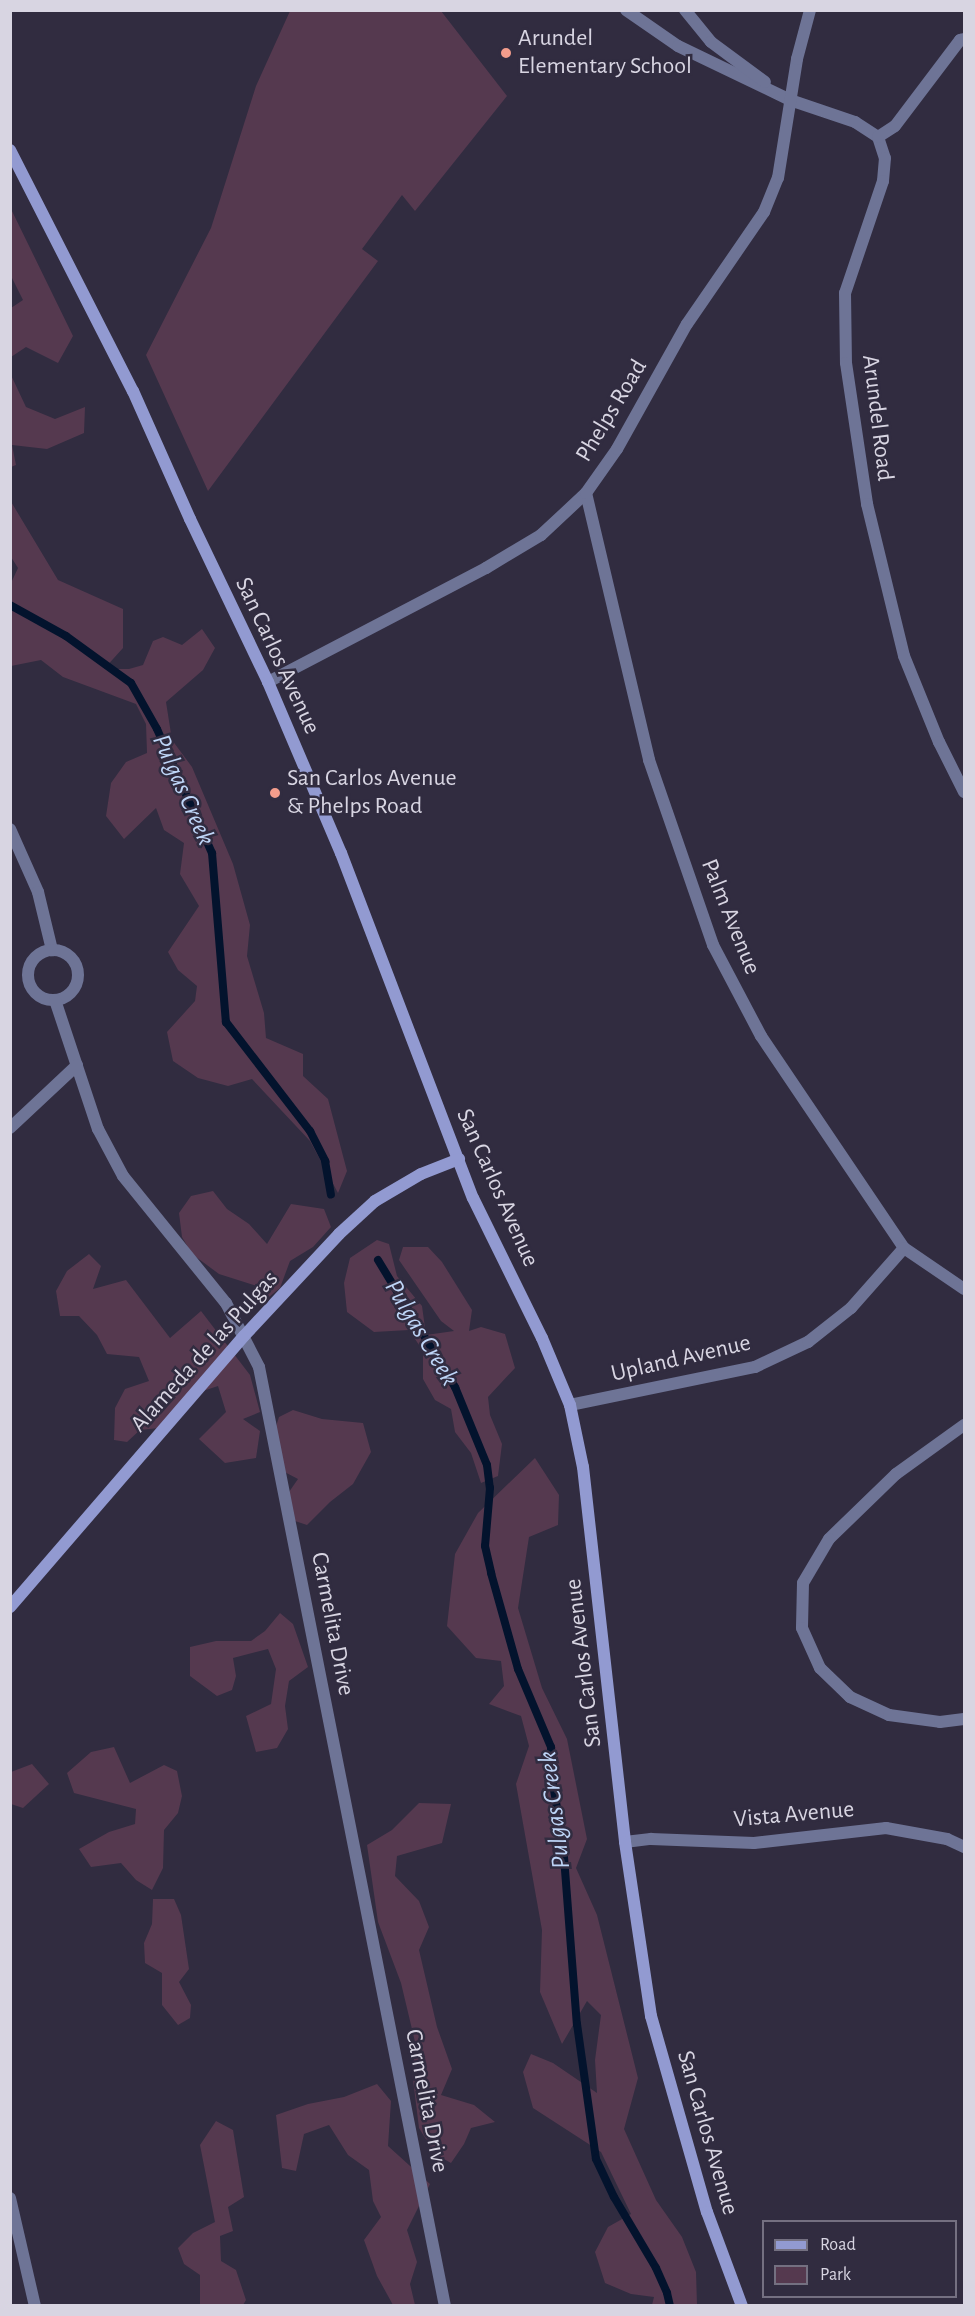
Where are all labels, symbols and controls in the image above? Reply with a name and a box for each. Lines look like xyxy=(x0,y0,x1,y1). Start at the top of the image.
place label: Arundel Elementary School xyxy=(518,25,692,81)
marker: Arundel Elementary School xyxy=(499,46,513,60)
street label: Arundel Road xyxy=(855,353,899,483)
street label: Phelps Road xyxy=(570,354,654,468)
street label: San Carlos Avenue xyxy=(228,573,326,739)
water label: Pulgas Creek xyxy=(145,729,221,851)
place label: San Carlos Avenue & Phelps Road xyxy=(287,765,457,821)
marker: San Carlos Avenue & Phelps Road xyxy=(268,786,282,800)
street label: Palm Avenue xyxy=(694,855,766,979)
street label: San Carlos Avenue xyxy=(449,1105,545,1271)
street label: Alameda de las Pulgas xyxy=(125,1265,285,1439)
water label: Pulgas Creek xyxy=(377,1274,465,1392)
street label: Upland Avenue xyxy=(608,1329,754,1389)
street label: Carmelita Drive xyxy=(304,1550,360,1698)
street label: San Carlos Avenue xyxy=(559,1577,609,1749)
water label: Pulgas Creek xyxy=(532,1749,578,1871)
street label: Vista Avenue xyxy=(733,1795,855,1835)
street label: Carmelita Drive xyxy=(398,2027,454,2175)
street label: San Carlos Avenue xyxy=(670,2047,744,2219)
legend xyxy=(762,2220,957,2298)
text: Road xyxy=(820,2236,856,2254)
text: Park xyxy=(820,2266,851,2284)

